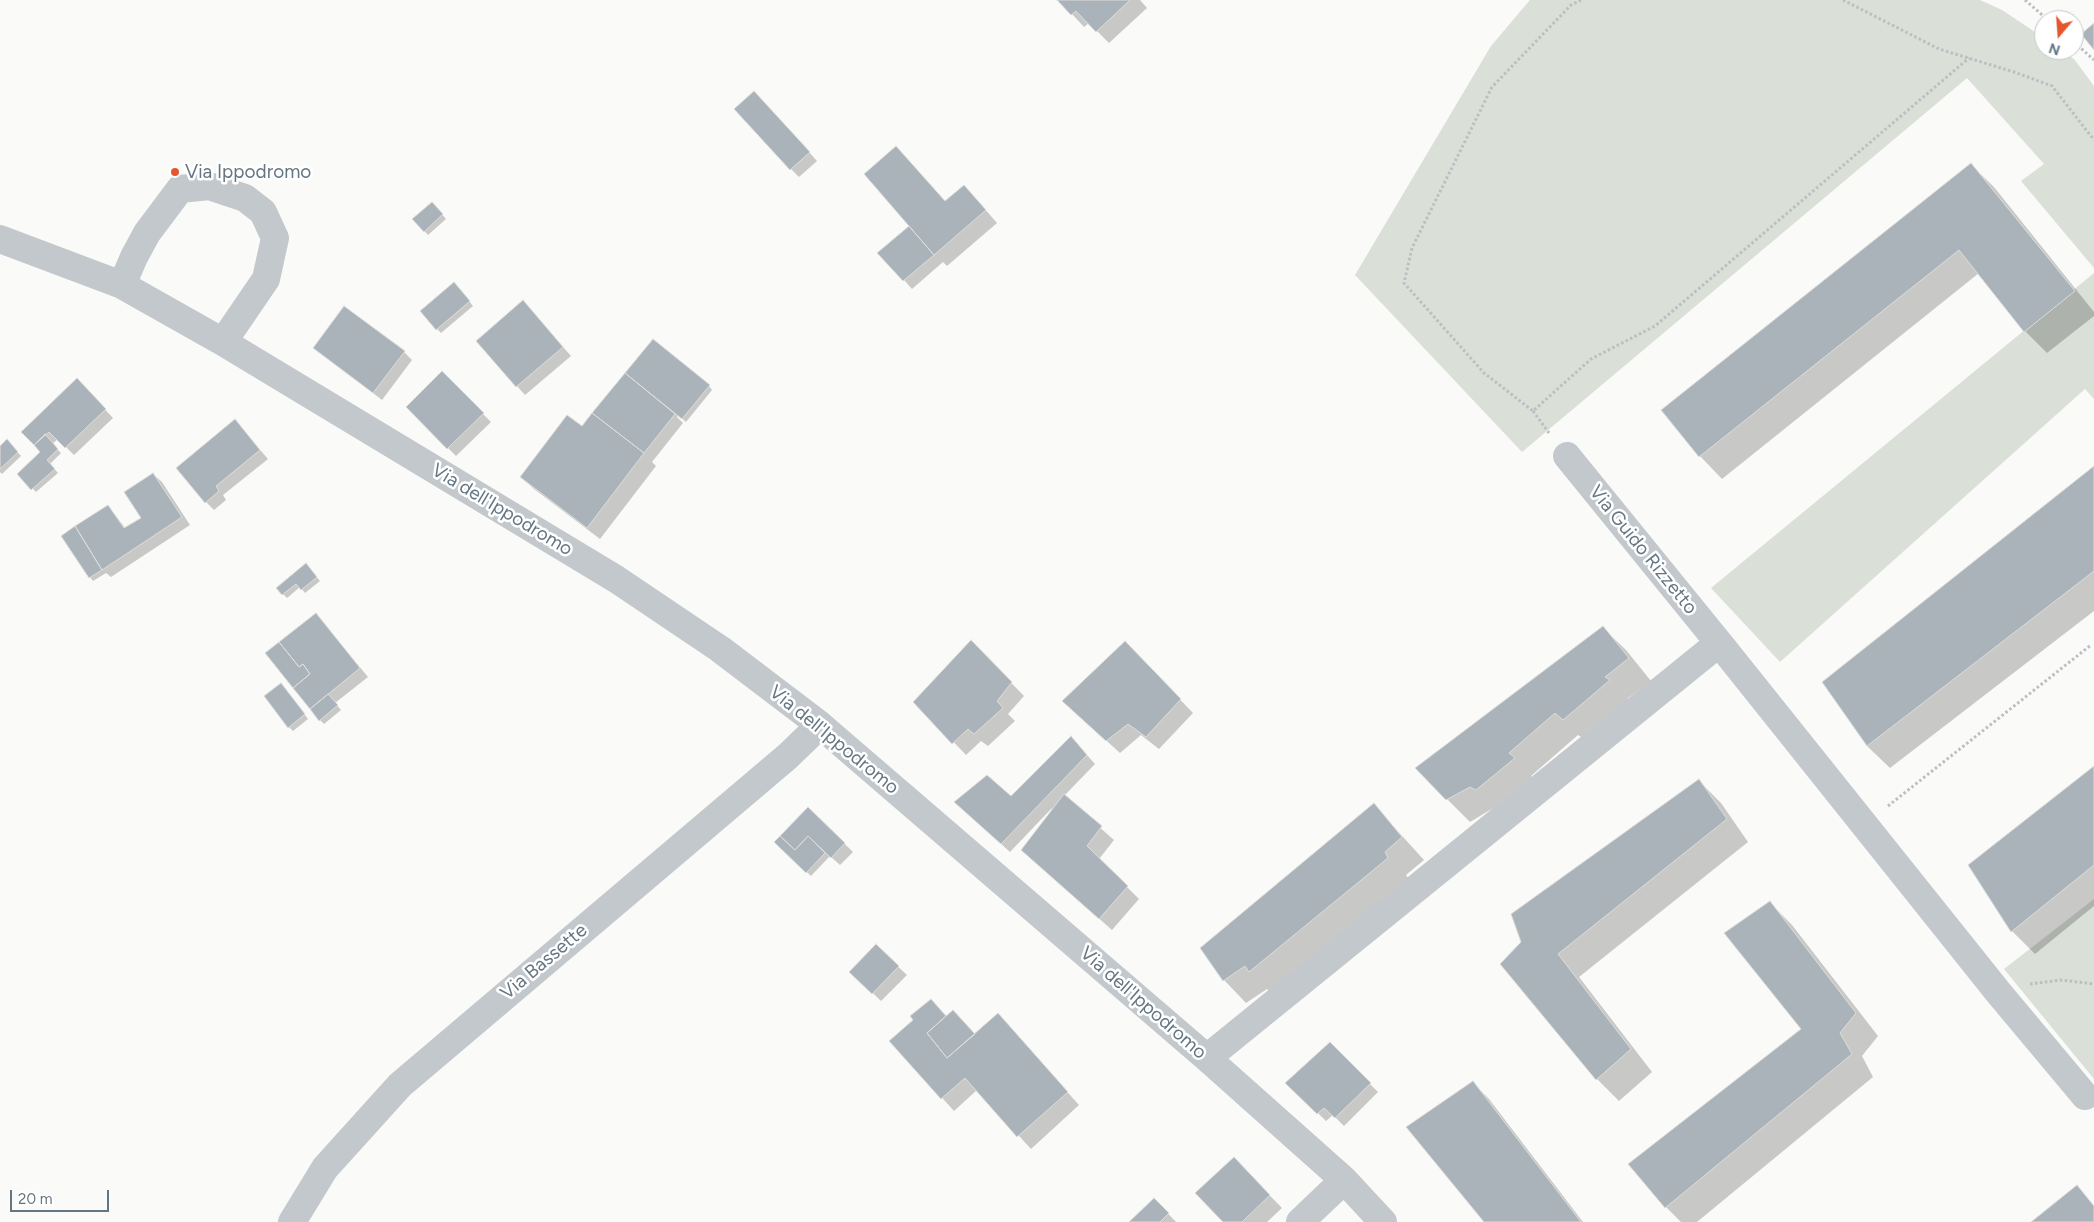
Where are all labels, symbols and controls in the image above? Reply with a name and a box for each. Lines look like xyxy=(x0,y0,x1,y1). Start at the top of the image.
north arrow xyxy=(2034,10,2084,60)
text: N xyxy=(2047,39,2062,59)
place label: Via Ippodromo xyxy=(185,161,311,183)
marker: Via Ippodromo xyxy=(169,166,181,178)
street label: Via dell'Ippodromo xyxy=(428,459,576,561)
street label: Via Guido Rizzetto xyxy=(1584,481,1702,619)
street label: Via dell'Ippodromo xyxy=(765,681,903,799)
street label: Via Bassette xyxy=(496,919,592,1005)
street label: Via dell'Ippodromo xyxy=(1075,942,1211,1064)
scale bar xyxy=(12,1180,111,1212)
text: 20 m xyxy=(18,1190,52,1208)

